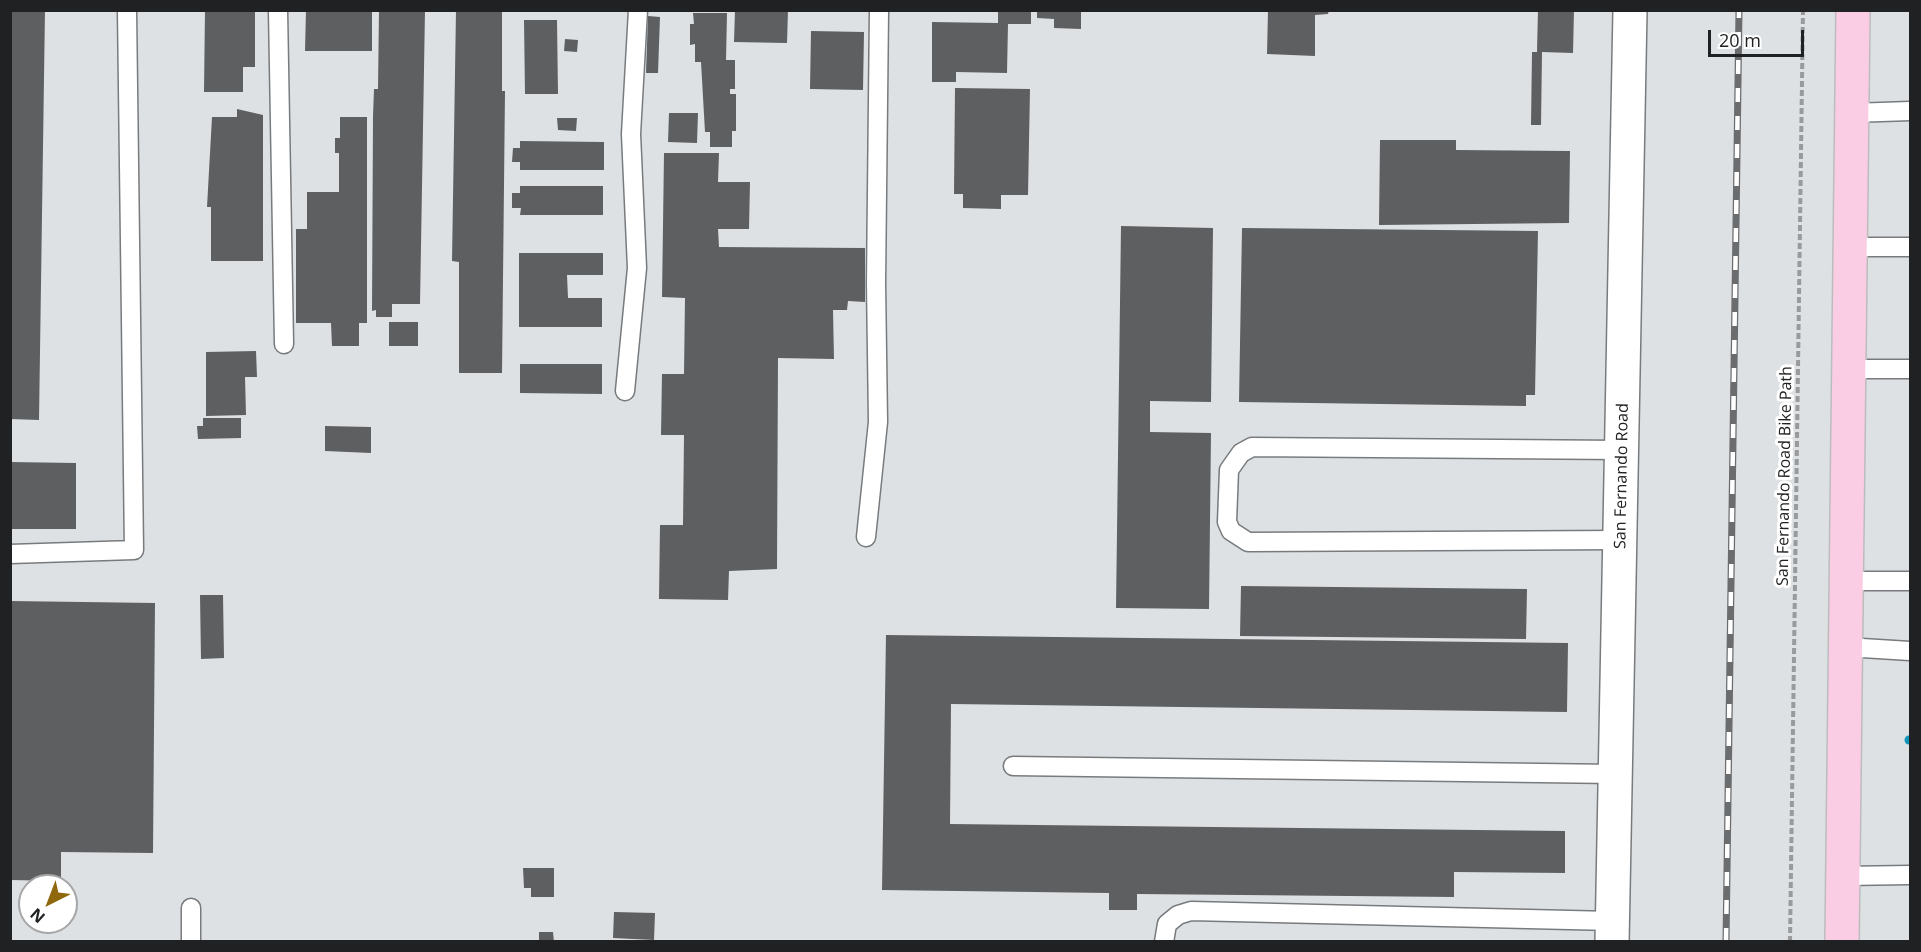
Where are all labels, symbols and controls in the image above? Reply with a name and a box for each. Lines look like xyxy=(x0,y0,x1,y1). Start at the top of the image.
scale bar xyxy=(1711,18,1807,56)
text: 20 m xyxy=(1719,28,1761,52)
street label: San Fernando Road Bike Path xyxy=(1773,366,1797,586)
street label: San Fernando Road xyxy=(1611,403,1633,549)
north arrow xyxy=(18,874,78,934)
text: N xyxy=(25,903,49,928)

